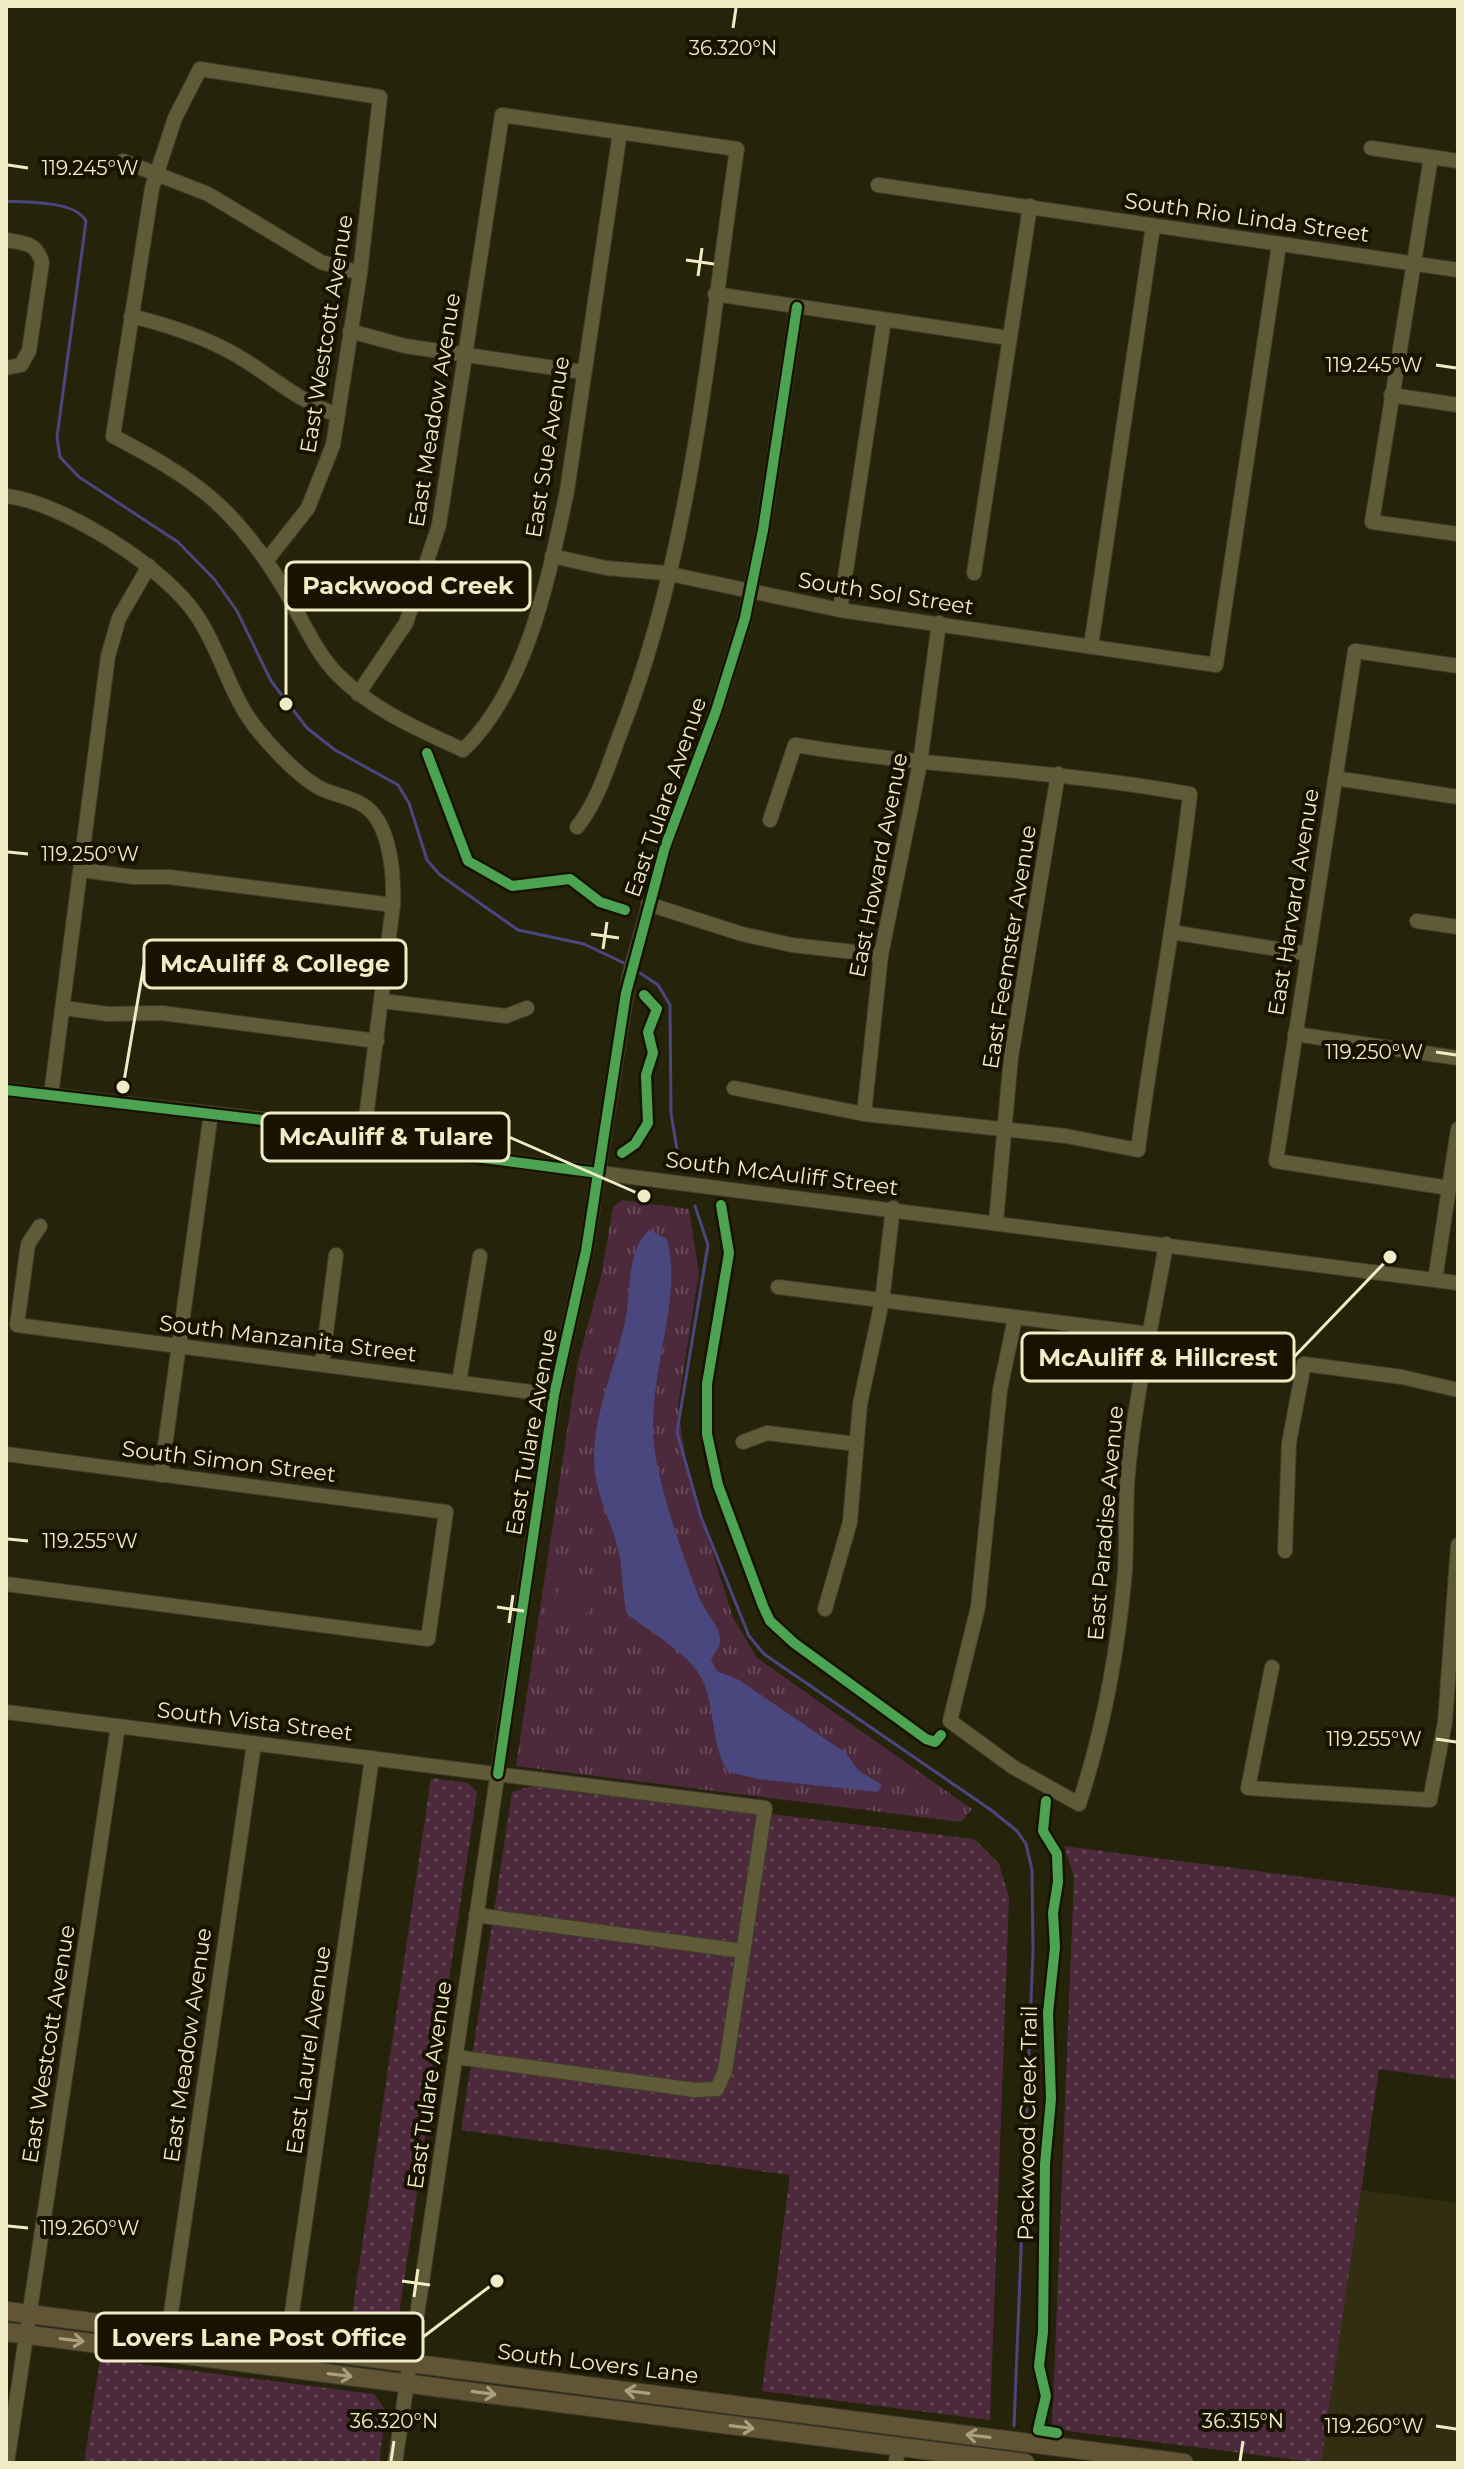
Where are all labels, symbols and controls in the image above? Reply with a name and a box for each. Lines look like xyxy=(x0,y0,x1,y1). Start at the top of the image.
text: 36.320°N xyxy=(689,36,777,60)
text: 119.245°W xyxy=(41,156,139,180)
street label: South Rio Linda Street xyxy=(1123,187,1371,248)
street label: East Westcott Avenue xyxy=(294,213,359,455)
street label: East Meadow Avenue xyxy=(403,291,466,529)
text: 119.245°W xyxy=(1325,353,1423,377)
street label: East Sue Avenue xyxy=(520,354,575,540)
callout: Packwood Creek xyxy=(286,562,530,610)
street label: South Sol Street xyxy=(796,566,976,621)
text: Packwood Creek xyxy=(302,571,514,600)
street label: East Tulare Avenue xyxy=(619,694,712,901)
street label: East Howard Avenue xyxy=(843,750,914,980)
street label: East Harvard Avenue xyxy=(1262,787,1325,1018)
street label: East Feemster Avenue xyxy=(977,823,1042,1071)
text: 119.250°W xyxy=(41,842,139,866)
callout: McAuliff & College xyxy=(144,940,406,988)
text: McAuliff & College xyxy=(160,949,390,978)
text: 119.250°W xyxy=(1325,1040,1423,1064)
callout: McAuliff & Tulare xyxy=(262,1113,509,1161)
text: McAuliff & Tulare xyxy=(279,1122,493,1151)
street label: South McAuliff Street xyxy=(664,1146,900,1201)
street label: South Manzanita Street xyxy=(158,1309,418,1368)
street label: East Tulare Avenue xyxy=(500,1327,563,1538)
callout: McAuliff & Hillcrest xyxy=(1022,1333,1294,1381)
text: McAuliff & Hillcrest xyxy=(1038,1343,1278,1372)
street label: East Paradise Avenue xyxy=(1082,1404,1129,1642)
street label: South Simon Street xyxy=(120,1435,338,1488)
text: 119.255°W xyxy=(42,1529,138,1553)
street label: South Vista Street xyxy=(156,1696,354,1747)
text: 119.255°W xyxy=(1326,1727,1422,1751)
street label: East Westcott Avenue xyxy=(16,1923,81,2165)
street label: East Meadow Avenue xyxy=(158,1926,217,2164)
street label: East Laurel Avenue xyxy=(280,1944,336,2156)
street label: East Tulare Avenue xyxy=(402,1979,457,2191)
street label: Packwood Creek Trail xyxy=(1012,2005,1043,2241)
text: 119.260°W xyxy=(41,2216,139,2240)
callout: Lovers Lane Post Office xyxy=(96,2313,423,2361)
text: Lovers Lane Post Office xyxy=(111,2323,407,2352)
one-way arrow xyxy=(58,2333,84,2348)
street label: South Lovers Lane xyxy=(496,2338,700,2389)
one-way arrow xyxy=(327,2368,352,2383)
one-way arrow xyxy=(625,2384,650,2399)
one-way arrow xyxy=(471,2386,496,2401)
text: 36.320°N xyxy=(350,2409,438,2433)
text: 36.315°N xyxy=(1202,2409,1284,2433)
text: 119.260°W xyxy=(1325,2414,1423,2438)
one-way arrow xyxy=(729,2420,754,2435)
one-way arrow xyxy=(966,2428,991,2443)

